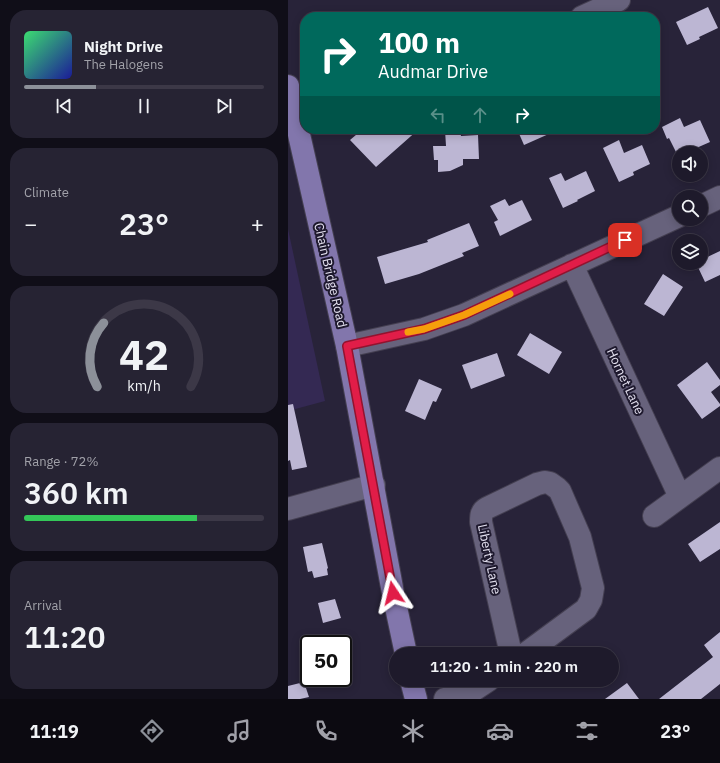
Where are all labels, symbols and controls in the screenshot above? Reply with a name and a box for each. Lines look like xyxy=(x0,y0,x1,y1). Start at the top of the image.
text: 100 m xyxy=(378,24,460,61)
icon: right xyxy=(312,28,364,80)
text: Night Drive xyxy=(84,37,163,56)
text: The Halogens xyxy=(84,56,164,73)
text: Audmar Drive xyxy=(378,60,488,83)
icon: previous xyxy=(53,95,75,117)
icon: pause xyxy=(133,95,155,117)
icon: next xyxy=(213,95,235,117)
icon: left xyxy=(427,104,449,126)
icon: ahead xyxy=(469,104,491,126)
icon: right xyxy=(511,104,533,126)
map controls xyxy=(672,146,708,270)
button: sound xyxy=(672,146,708,182)
text: Climate xyxy=(24,184,69,201)
button: search xyxy=(672,190,708,226)
text: 23° xyxy=(119,204,169,243)
text: − xyxy=(24,209,37,238)
text: + xyxy=(251,209,264,238)
street label: Chain Bridge Road xyxy=(310,221,351,329)
pin xyxy=(608,223,642,257)
icon: arrive xyxy=(614,229,636,251)
button: layers xyxy=(672,234,708,270)
text: 42 xyxy=(119,327,169,381)
street label: Hornet Lane xyxy=(603,345,648,417)
text: km/h xyxy=(127,376,161,395)
text: Range · 72% xyxy=(24,453,98,470)
text: 360 km xyxy=(24,473,129,512)
street label: Liberty Lane xyxy=(474,522,505,596)
position arrow xyxy=(372,572,414,614)
text: Arrival xyxy=(24,597,62,614)
text: 11:20 xyxy=(24,617,106,656)
speed limit sign: 50 xyxy=(300,635,352,687)
text: 11:20 · 1 min · 220 m xyxy=(430,657,578,676)
icon: directions xyxy=(138,717,166,745)
icon: music xyxy=(225,717,253,745)
icon: phone xyxy=(312,717,340,745)
icon: climate xyxy=(399,717,427,745)
icon: car xyxy=(486,717,514,745)
icon: filters xyxy=(573,717,601,745)
text: 11:19 xyxy=(30,720,79,743)
text: 23° xyxy=(660,720,690,743)

